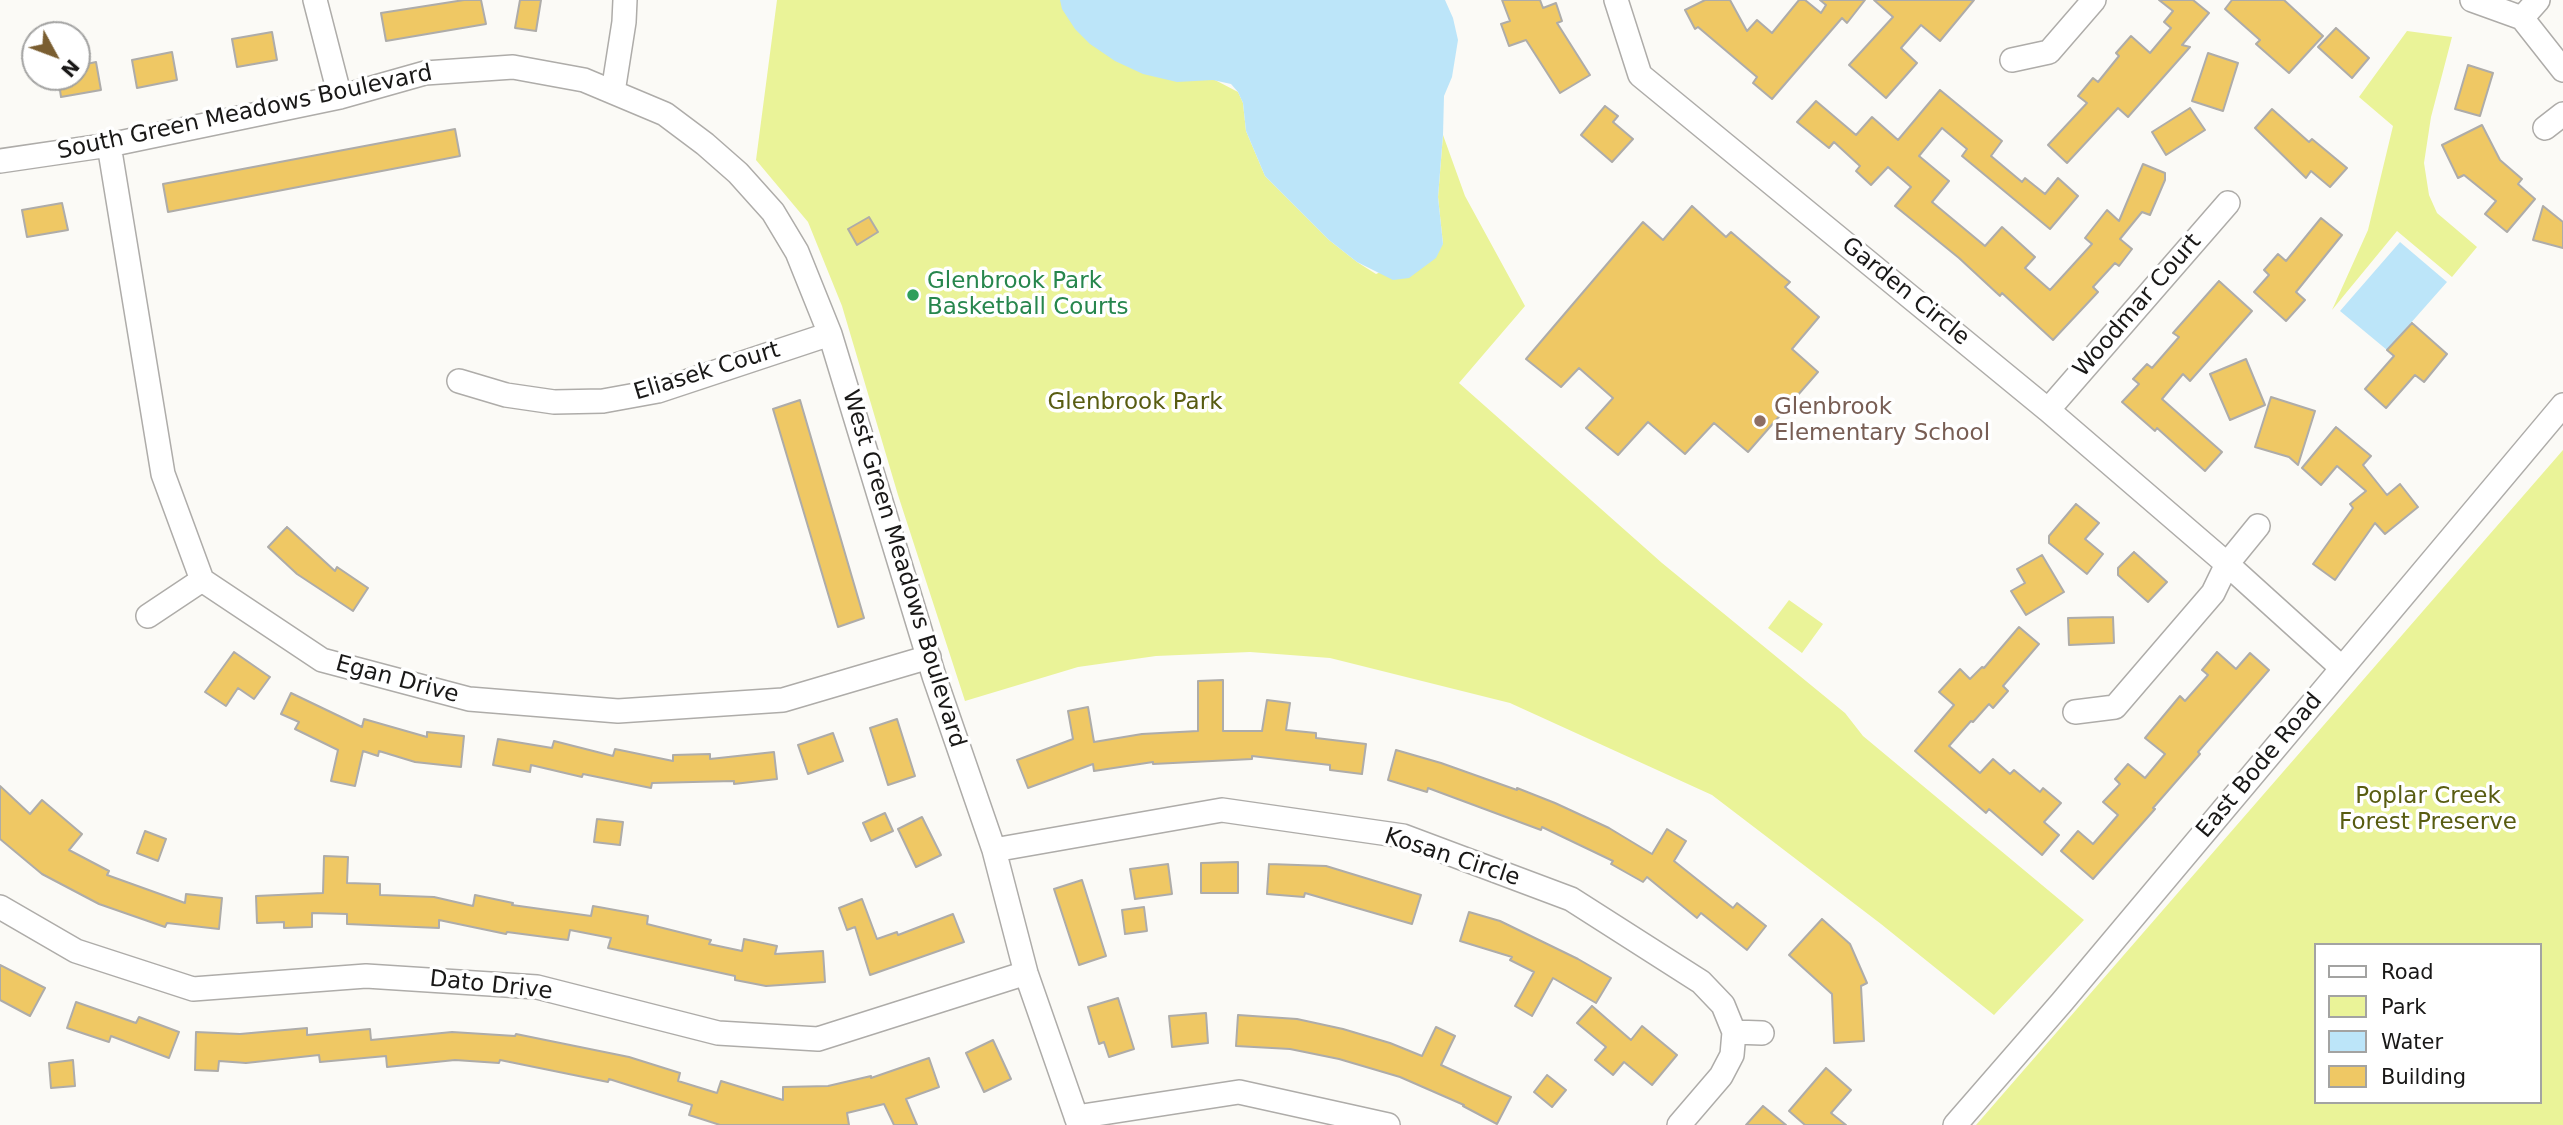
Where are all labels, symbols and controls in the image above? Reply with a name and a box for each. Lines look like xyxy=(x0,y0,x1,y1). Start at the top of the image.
north arrow xyxy=(21,21,91,91)
text: N xyxy=(57,55,84,82)
street label: South Green Meadows Boulevard xyxy=(55,60,435,166)
street label: Woodmar Court xyxy=(2068,229,2208,383)
street label: Garden Circle xyxy=(1836,232,1974,352)
place label: Glenbrook Park Basketball Courts xyxy=(927,268,1128,322)
marker: Glenbrook Park Basketball Courts xyxy=(905,287,921,303)
street label: Eliasek Court xyxy=(631,337,783,407)
street label: West Green Meadows Boulevard xyxy=(835,387,971,751)
park label: Glenbrook Park xyxy=(1048,389,1222,417)
place label: Glenbrook Elementary School xyxy=(1774,394,1990,448)
marker: Glenbrook Elementary School xyxy=(1752,413,1768,429)
street label: Egan Drive xyxy=(332,650,462,710)
street label: East Bode Road xyxy=(2191,688,2329,844)
park label: Poplar Creek Forest Preserve xyxy=(2339,783,2517,837)
street label: Kosan Circle xyxy=(1381,823,1523,893)
legend xyxy=(2314,943,2542,1104)
text: Road xyxy=(2381,960,2434,984)
street label: Dato Drive xyxy=(428,966,554,1006)
text: Park xyxy=(2381,995,2426,1019)
text: Water xyxy=(2381,1030,2443,1054)
text: Building xyxy=(2381,1065,2466,1089)

